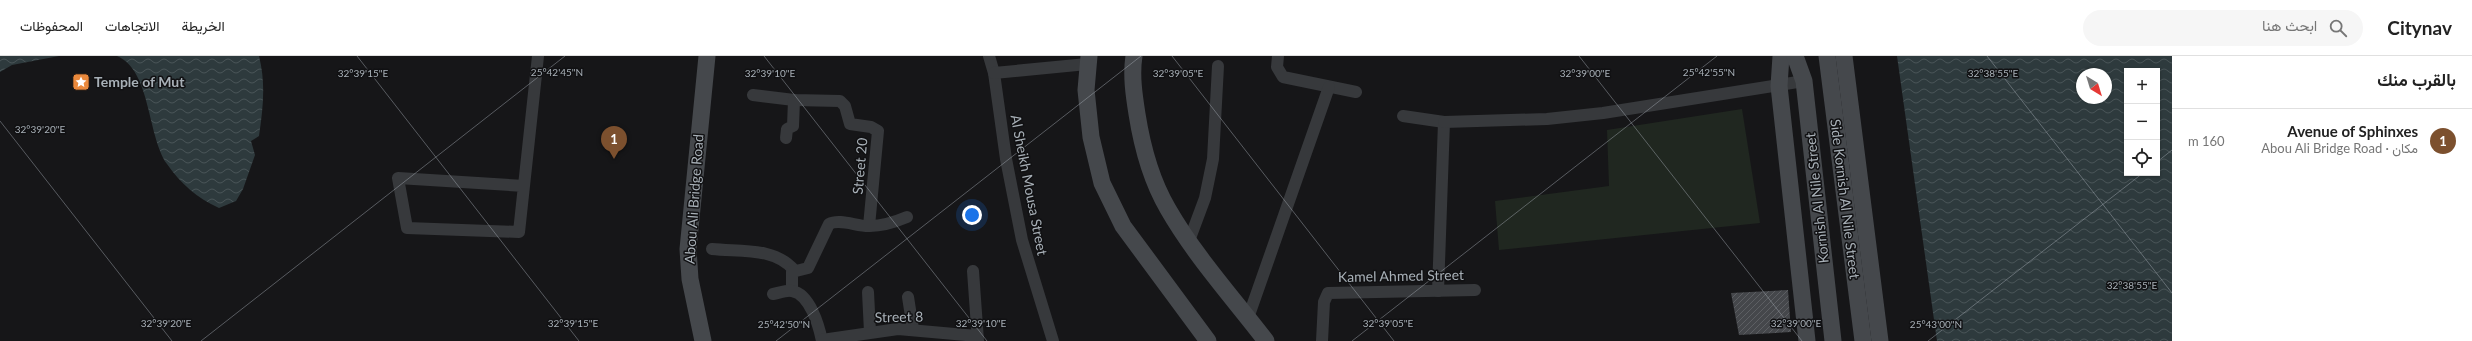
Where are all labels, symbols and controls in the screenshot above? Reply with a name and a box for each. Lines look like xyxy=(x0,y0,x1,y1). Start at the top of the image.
search box xyxy=(2083,10,2363,46)
text: ابحث هنا xyxy=(2262,16,2317,34)
text: Citynav xyxy=(2387,16,2452,39)
text: المحفوظات xyxy=(20,17,83,34)
text: الاتجاهات xyxy=(105,17,159,34)
text: الخريطة xyxy=(181,17,225,34)
icon: search xyxy=(2327,17,2349,39)
text: 25°42'45"N xyxy=(531,66,583,78)
text: 25°42'55"N xyxy=(1683,66,1735,78)
text: 32°39'15"E xyxy=(338,67,388,79)
text: 32°39'10"E xyxy=(745,67,795,79)
text: 32°39'05"E xyxy=(1153,67,1203,79)
text: 32°39'00"E xyxy=(1560,67,1610,79)
text: 32°38'55"E xyxy=(1968,67,2018,79)
north arrow xyxy=(2076,68,2112,104)
map controls xyxy=(2124,68,2160,176)
button: + xyxy=(2124,68,2160,104)
text: بالقرب منك xyxy=(2377,69,2456,90)
place icon: Temple of Mut xyxy=(71,72,91,92)
place label: Temple of Mut xyxy=(94,73,185,90)
button: − xyxy=(2124,104,2160,140)
street label: Al Sheikh Mousa Street xyxy=(1008,113,1051,257)
street label: Side Kornish Al Nile Street xyxy=(1827,118,1864,280)
text: Avenue of Sphinxes xyxy=(2287,122,2418,140)
text: 32°39'20"E xyxy=(15,123,65,135)
pin: 1 xyxy=(601,126,627,159)
street label: Kornish Al Nile Street xyxy=(1801,132,1832,264)
street label: Abou Ali Bridge Road xyxy=(680,133,707,265)
text: 160 m xyxy=(2188,133,2225,149)
text: 1 xyxy=(2439,133,2447,149)
street label: Street 20 xyxy=(849,137,870,195)
button: locate xyxy=(2124,140,2160,176)
text: مكان · Abou Ali Bridge Road xyxy=(2261,140,2418,156)
your location xyxy=(962,205,982,225)
street label: Kamel Ahmed Street xyxy=(1338,266,1464,285)
text: 32°38'55"E xyxy=(2107,279,2157,291)
street label: Street 8 xyxy=(875,308,923,325)
text: 32°39'20"E xyxy=(141,317,191,329)
text: 32°39'15"E xyxy=(548,317,598,329)
text: 32°39'10"E xyxy=(956,317,1006,329)
text: 32°39'05"E xyxy=(1363,317,1413,329)
text: 32°39'00"E xyxy=(1771,317,1821,329)
text: 25°42'50"N xyxy=(758,318,810,330)
text: 25°43'00"N xyxy=(1910,318,1962,330)

